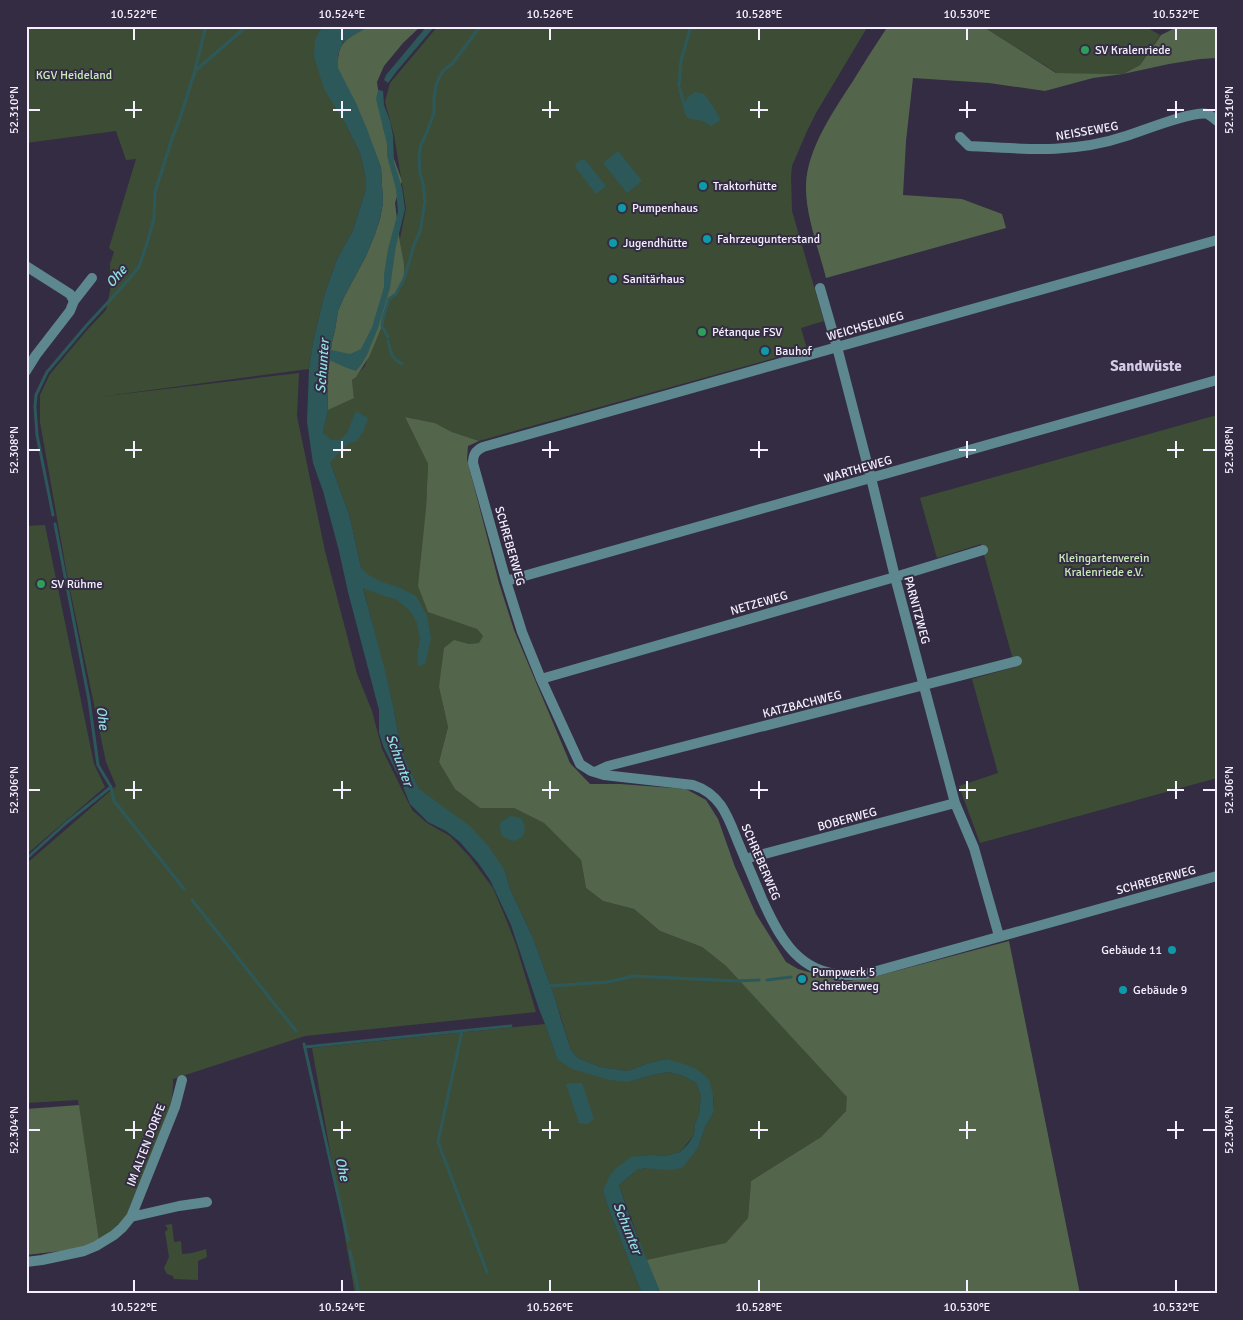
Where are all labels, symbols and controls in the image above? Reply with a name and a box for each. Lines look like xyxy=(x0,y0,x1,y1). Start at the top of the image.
text: 10.522°E xyxy=(111,7,158,22)
text: 10.524°E xyxy=(319,7,366,22)
text: 10.526°E xyxy=(527,7,574,22)
text: 10.528°E xyxy=(736,7,783,22)
text: 10.530°E xyxy=(944,7,991,22)
text: 10.532°E xyxy=(1153,7,1200,22)
place label: SV Kralenriede xyxy=(1095,43,1171,58)
marker: SV Kralenriede xyxy=(1079,44,1091,56)
park label: KGV Heideland xyxy=(36,68,112,83)
text: 52.310°N xyxy=(7,86,22,134)
text: 52.310°N xyxy=(1222,86,1237,134)
street label: NEISSEWEG xyxy=(1055,119,1120,144)
place label: Traktorhütte xyxy=(713,179,777,194)
marker: Traktorhütte xyxy=(697,180,709,192)
place label: Pumpenhaus xyxy=(632,201,698,216)
marker: Pumpenhaus xyxy=(616,202,628,214)
place label: Fahrzeugunterstand xyxy=(717,232,820,247)
marker: Fahrzeugunterstand xyxy=(701,233,713,245)
place label: Jugendhütte xyxy=(623,236,688,251)
marker: Jugendhütte xyxy=(607,237,619,249)
water label: Ohe xyxy=(102,261,131,291)
place label: Sanitärhaus xyxy=(623,272,685,287)
marker: Sanitärhaus xyxy=(607,273,619,285)
street label: WEICHSELWEG xyxy=(825,308,905,345)
place label: Pétanque FSV xyxy=(712,325,782,340)
marker: Pétanque FSV xyxy=(696,326,708,338)
water label: Schunter xyxy=(312,337,333,394)
place label: Bauhof xyxy=(775,344,813,359)
marker: Bauhof xyxy=(759,345,771,357)
district label: Sandwüste xyxy=(1110,357,1182,375)
text: 52.308°N xyxy=(7,426,22,474)
text: 52.308°N xyxy=(1222,426,1237,474)
street label: WARTHEWEG xyxy=(823,453,894,486)
street label: SCHREBERWEG xyxy=(491,505,528,587)
park label: Kleingartenverein Kralenriede e.V. xyxy=(1058,551,1150,580)
street label: PARNITZWEG xyxy=(900,575,933,646)
place label: SV Rühme xyxy=(51,577,102,592)
marker: SV Rühme xyxy=(35,578,47,590)
street label: NETZEWEG xyxy=(729,588,790,619)
street label: KATZBACHWEG xyxy=(761,687,843,722)
water label: Ohe xyxy=(92,705,113,732)
water label: Schunter xyxy=(382,732,417,790)
text: 52.306°N xyxy=(7,766,22,814)
text: 52.306°N xyxy=(1222,766,1237,814)
street label: BOBERWEG xyxy=(816,804,878,835)
street label: SCHREBERWEG xyxy=(738,822,783,903)
street label: SCHREBERWEG xyxy=(1115,863,1198,898)
place label: Gebäude 11 xyxy=(1101,943,1162,958)
marker: Gebäude 11 xyxy=(1166,944,1178,956)
place label: Pumpwerk 5 Schreberweg xyxy=(812,965,879,994)
marker: Pumpwerk 5 Schreberweg xyxy=(796,973,808,985)
place label: Gebäude 9 xyxy=(1133,983,1187,998)
marker: Gebäude 9 xyxy=(1117,984,1129,996)
street label: IM ALTEN DORFE xyxy=(124,1101,169,1189)
text: 52.304°N xyxy=(7,1106,22,1154)
text: 52.304°N xyxy=(1222,1106,1237,1154)
water label: Ohe xyxy=(332,1156,354,1184)
water label: Schunter xyxy=(609,1200,646,1258)
text: 10.522°E xyxy=(111,1300,158,1315)
text: 10.524°E xyxy=(319,1300,366,1315)
text: 10.526°E xyxy=(527,1300,574,1315)
text: 10.528°E xyxy=(736,1300,783,1315)
text: 10.530°E xyxy=(944,1300,991,1315)
text: 10.532°E xyxy=(1153,1300,1200,1315)

